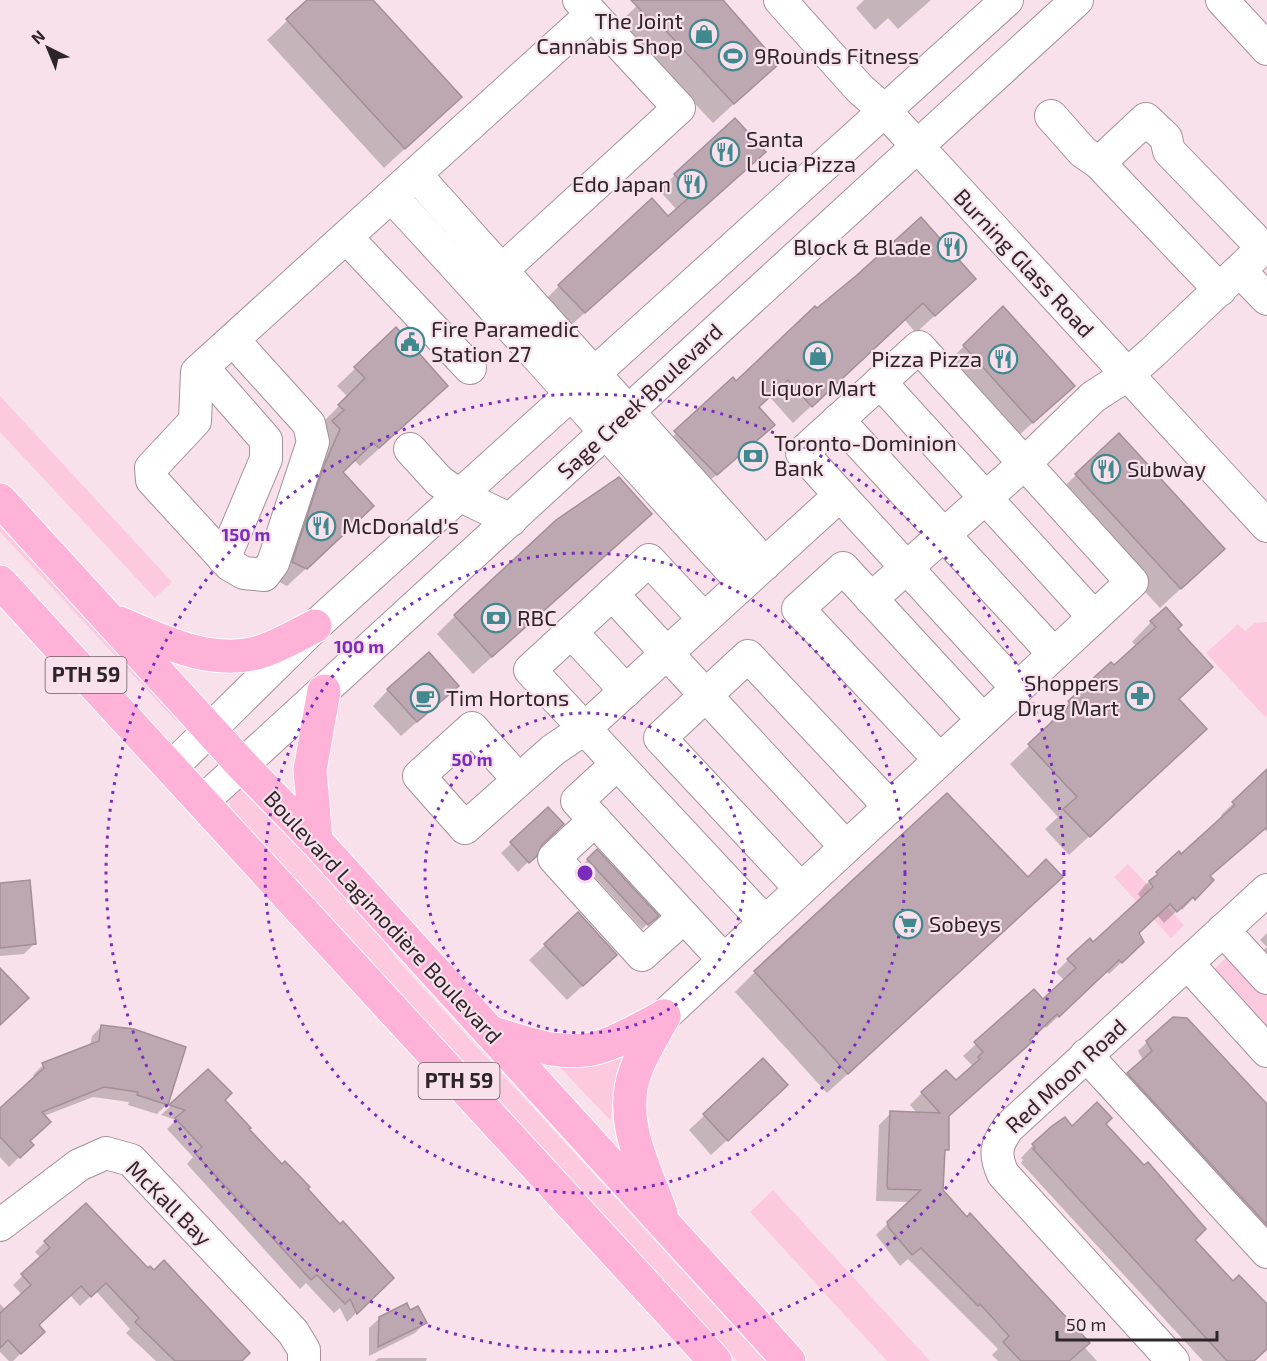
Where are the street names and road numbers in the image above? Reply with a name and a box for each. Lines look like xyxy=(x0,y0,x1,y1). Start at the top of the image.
street label: Burning Glass Road xyxy=(949,183,1100,342)
street label: Sage Creek Boulevard xyxy=(552,317,727,483)
road number: PTH 59 xyxy=(46,657,127,693)
street label: Boulevard Lagimodière Boulevard xyxy=(259,784,508,1048)
street label: Red Moon Road xyxy=(1000,1013,1131,1138)
road number: PTH 59 xyxy=(418,1063,500,1099)
street label: McKall Bay xyxy=(122,1154,218,1251)

